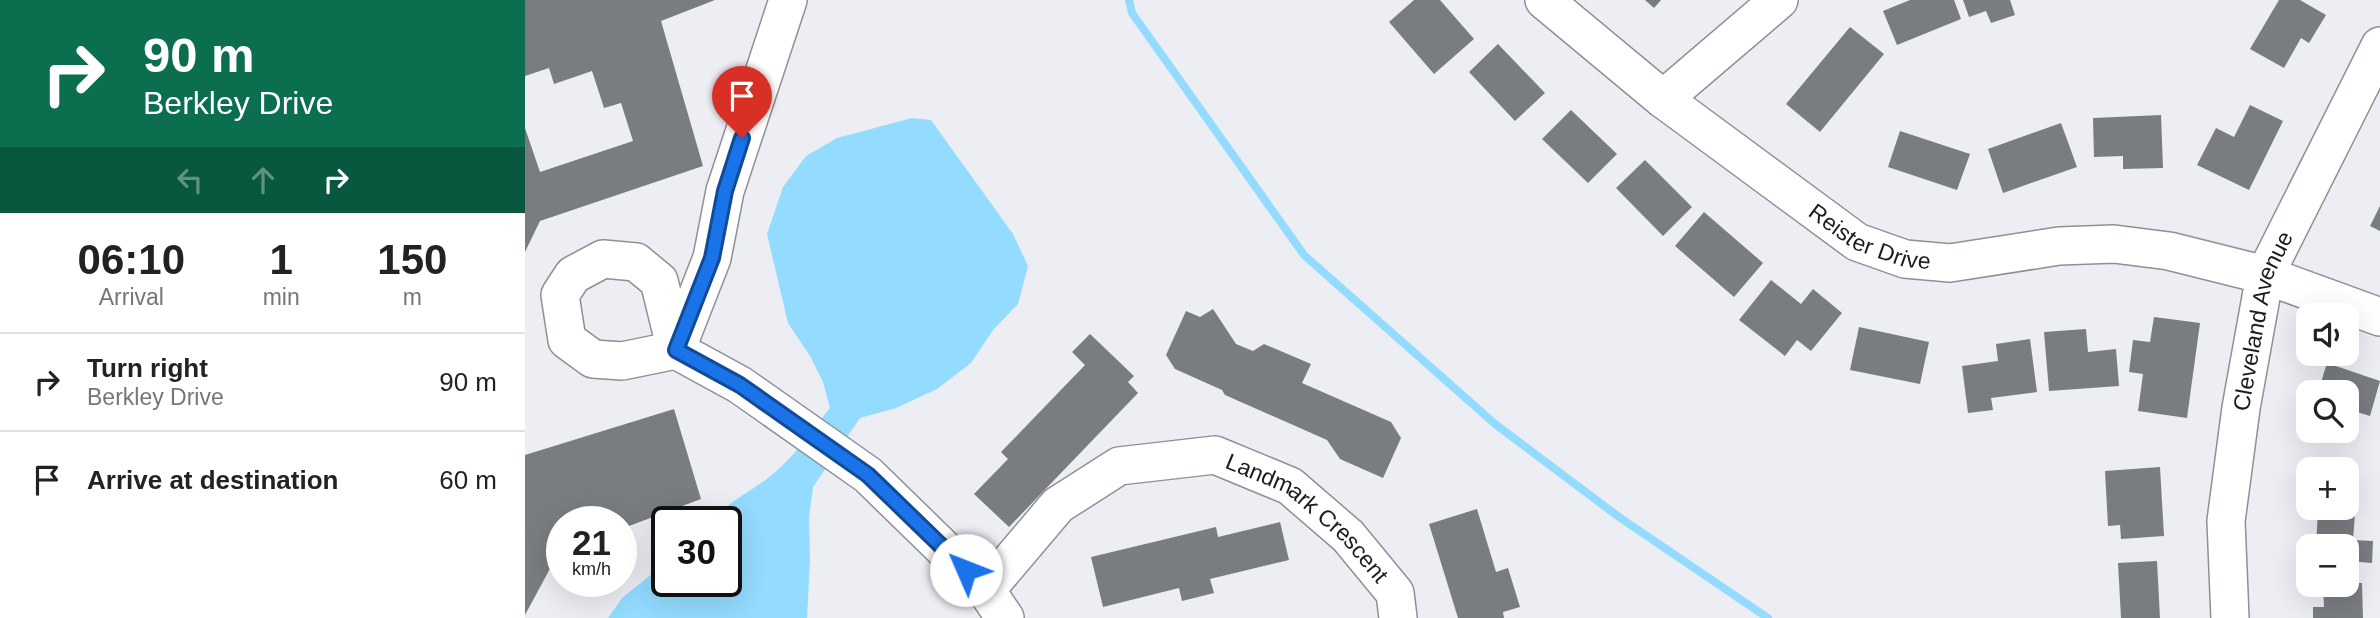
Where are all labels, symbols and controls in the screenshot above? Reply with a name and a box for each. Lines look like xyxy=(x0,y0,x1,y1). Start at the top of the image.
icon: right xyxy=(28,28,119,119)
text: 90 m xyxy=(143,28,255,82)
pin xyxy=(712,66,772,138)
icon: arrive xyxy=(723,77,761,115)
text: Berkley Drive xyxy=(143,85,333,121)
icon: left xyxy=(171,161,209,199)
icon: ahead xyxy=(244,161,282,199)
icon: right xyxy=(317,161,355,199)
street label: Reister Drive xyxy=(1804,198,1932,274)
street label: Cleveland Avenue xyxy=(2228,227,2298,413)
text: 06:10 xyxy=(78,236,185,283)
text: 1 xyxy=(269,236,293,283)
text: 150 xyxy=(377,236,447,283)
text: Arrival xyxy=(99,284,164,310)
text: min xyxy=(263,284,300,310)
text: m xyxy=(403,284,422,310)
map controls xyxy=(2296,303,2359,597)
button: sound xyxy=(2296,303,2359,366)
text: Turn right xyxy=(87,353,208,383)
icon: right xyxy=(28,363,66,401)
text: 90 m xyxy=(439,367,497,397)
button: search xyxy=(2296,380,2359,443)
text: Berkley Drive xyxy=(87,384,224,410)
street label: Landmark Crescent xyxy=(1222,448,1394,588)
button: + xyxy=(2296,457,2359,520)
icon: arrive xyxy=(28,461,66,499)
text: Arrive at destination xyxy=(87,465,338,495)
text: 60 m xyxy=(439,465,497,495)
speed limit sign: 30 xyxy=(651,506,742,597)
text: 21 xyxy=(572,523,611,562)
position arrow xyxy=(929,533,1003,607)
button: − xyxy=(2296,534,2359,597)
text: km/h xyxy=(572,559,611,579)

